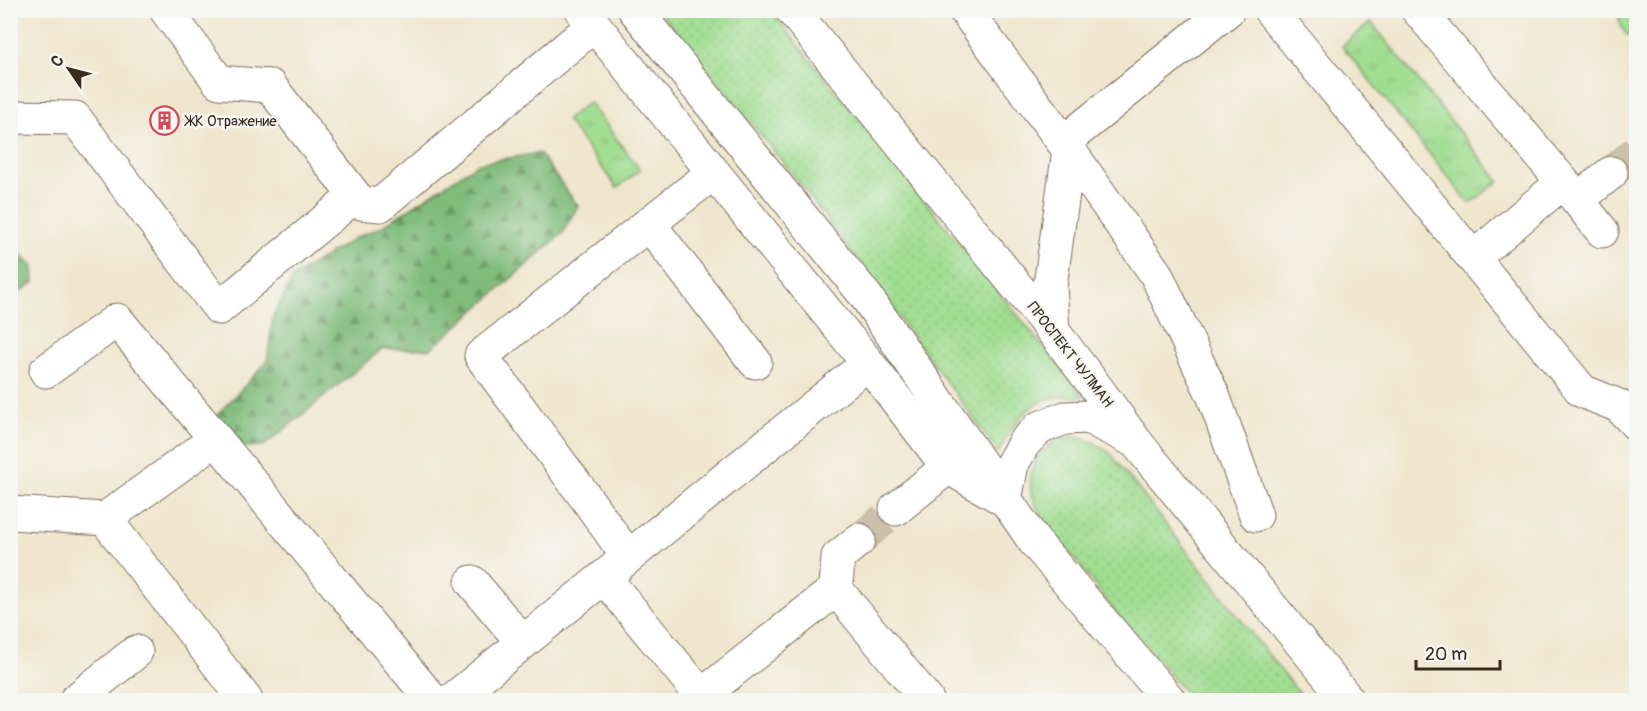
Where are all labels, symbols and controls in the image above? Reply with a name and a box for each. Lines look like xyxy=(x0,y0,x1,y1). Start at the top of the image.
north arrow xyxy=(39,39,99,99)
text: С xyxy=(47,51,69,71)
building icon: ЖК Отражение xyxy=(149,105,181,137)
place label: ЖК Отражение xyxy=(184,112,277,131)
street label: ПРОСПЕКТ ЧУЛМАН xyxy=(1023,298,1117,412)
scale bar xyxy=(1416,633,1500,671)
text: 20 m xyxy=(1425,643,1467,666)

